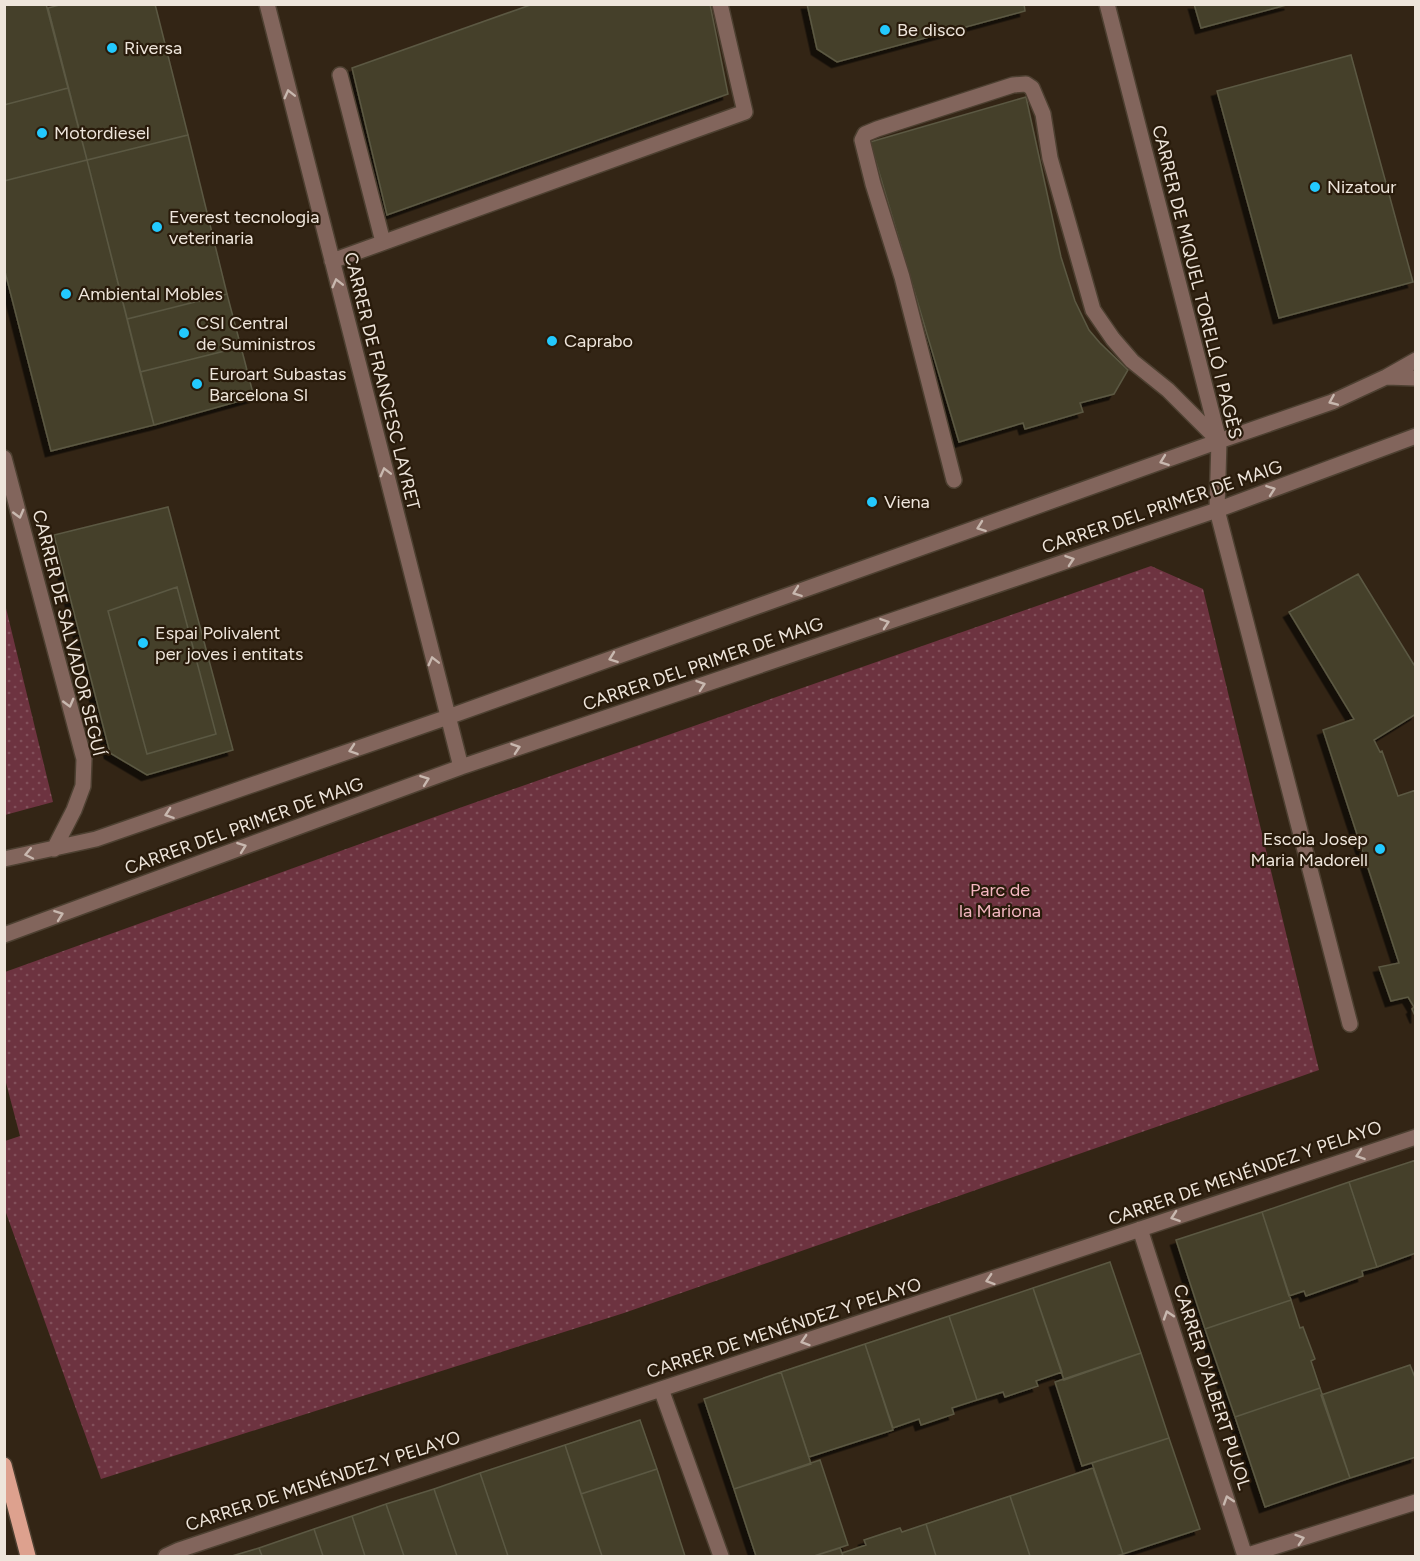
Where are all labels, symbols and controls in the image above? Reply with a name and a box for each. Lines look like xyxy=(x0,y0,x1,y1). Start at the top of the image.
place label: Be disco xyxy=(897,19,966,41)
marker: Be disco xyxy=(878,23,892,37)
place label: Riversa xyxy=(124,37,182,59)
marker: Riversa xyxy=(105,41,119,55)
one-way arrow xyxy=(284,89,297,99)
place label: Motordiesel xyxy=(54,122,150,144)
street label: CARRER DE MIQUEL TORELLÓ I PAGÈS xyxy=(1147,123,1247,441)
marker: Motordiesel xyxy=(35,126,49,140)
place label: Nizatour xyxy=(1327,176,1396,198)
marker: Nizatour xyxy=(1308,180,1322,194)
place label: Everest tecnologia veterinaria xyxy=(169,206,319,249)
marker: Everest tecnologia veterinaria xyxy=(150,220,164,234)
street label: CARRER DE FRANCESC LAYRET xyxy=(339,250,425,512)
one-way arrow xyxy=(332,278,345,288)
place label: Ambiental Mobles xyxy=(78,283,223,305)
marker: Ambiental Mobles xyxy=(59,287,73,301)
place label: CSI Central de Suministros xyxy=(196,312,316,355)
marker: CSI Central de Suministros xyxy=(177,326,191,340)
place label: Caprabo xyxy=(564,330,633,352)
marker: Caprabo xyxy=(545,334,559,348)
place label: Euroart Subastas Barcelona Sl xyxy=(209,363,346,406)
marker: Euroart Subastas Barcelona Sl xyxy=(190,377,204,391)
one-way arrow xyxy=(1329,394,1340,406)
one-way arrow xyxy=(1159,453,1170,466)
street label: CARRER DEL PRIMER DE MAIG xyxy=(1039,455,1285,559)
one-way arrow xyxy=(380,467,393,477)
one-way arrow xyxy=(1266,484,1276,497)
place label: Viena xyxy=(884,491,930,513)
marker: Viena xyxy=(865,495,879,509)
street label: CARRER DE SALVADOR SEGUÍ xyxy=(28,508,111,760)
one-way arrow xyxy=(12,509,25,519)
one-way arrow xyxy=(976,519,987,532)
one-way arrow xyxy=(1064,555,1075,567)
one-way arrow xyxy=(792,585,803,598)
street label: CARRER DEL PRIMER DE MAIG xyxy=(580,612,826,716)
one-way arrow xyxy=(879,617,890,630)
place label: Espai Polivalent per joves i entitats xyxy=(155,622,303,665)
marker: Espai Polivalent per joves i entitats xyxy=(136,636,150,650)
one-way arrow xyxy=(609,651,619,664)
one-way arrow xyxy=(428,656,441,666)
one-way arrow xyxy=(695,680,706,693)
one-way arrow xyxy=(62,697,74,708)
one-way arrow xyxy=(348,743,359,756)
one-way arrow xyxy=(510,743,521,755)
street label: CARRER DEL PRIMER DE MAIG xyxy=(122,772,367,880)
one-way arrow xyxy=(419,775,430,787)
one-way arrow xyxy=(164,807,174,820)
place label: Escola Josep Maria Madorell xyxy=(1250,828,1368,871)
one-way arrow xyxy=(236,842,247,855)
marker: Escola Josep Maria Madorell xyxy=(1373,842,1387,856)
one-way arrow xyxy=(25,847,35,860)
park label: Parc de la Mariona xyxy=(959,879,1041,922)
one-way arrow xyxy=(54,909,64,922)
street label: CARRER DE MENÉNDEZ Y PELAYO xyxy=(1105,1116,1385,1230)
one-way arrow xyxy=(1355,1148,1366,1161)
one-way arrow xyxy=(1170,1210,1181,1223)
one-way arrow xyxy=(985,1272,996,1285)
street label: CARRER DE MENÉNDEZ Y PELAYO xyxy=(644,1273,924,1383)
street label: CARRER D'ALBERT PUJOL xyxy=(1168,1282,1256,1493)
one-way arrow xyxy=(1163,1310,1175,1321)
one-way arrow xyxy=(800,1334,811,1347)
street label: CARRER DE MENÉNDEZ Y PELAYO xyxy=(183,1426,463,1536)
one-way arrow xyxy=(1223,1495,1235,1506)
one-way arrow xyxy=(1294,1533,1305,1546)

